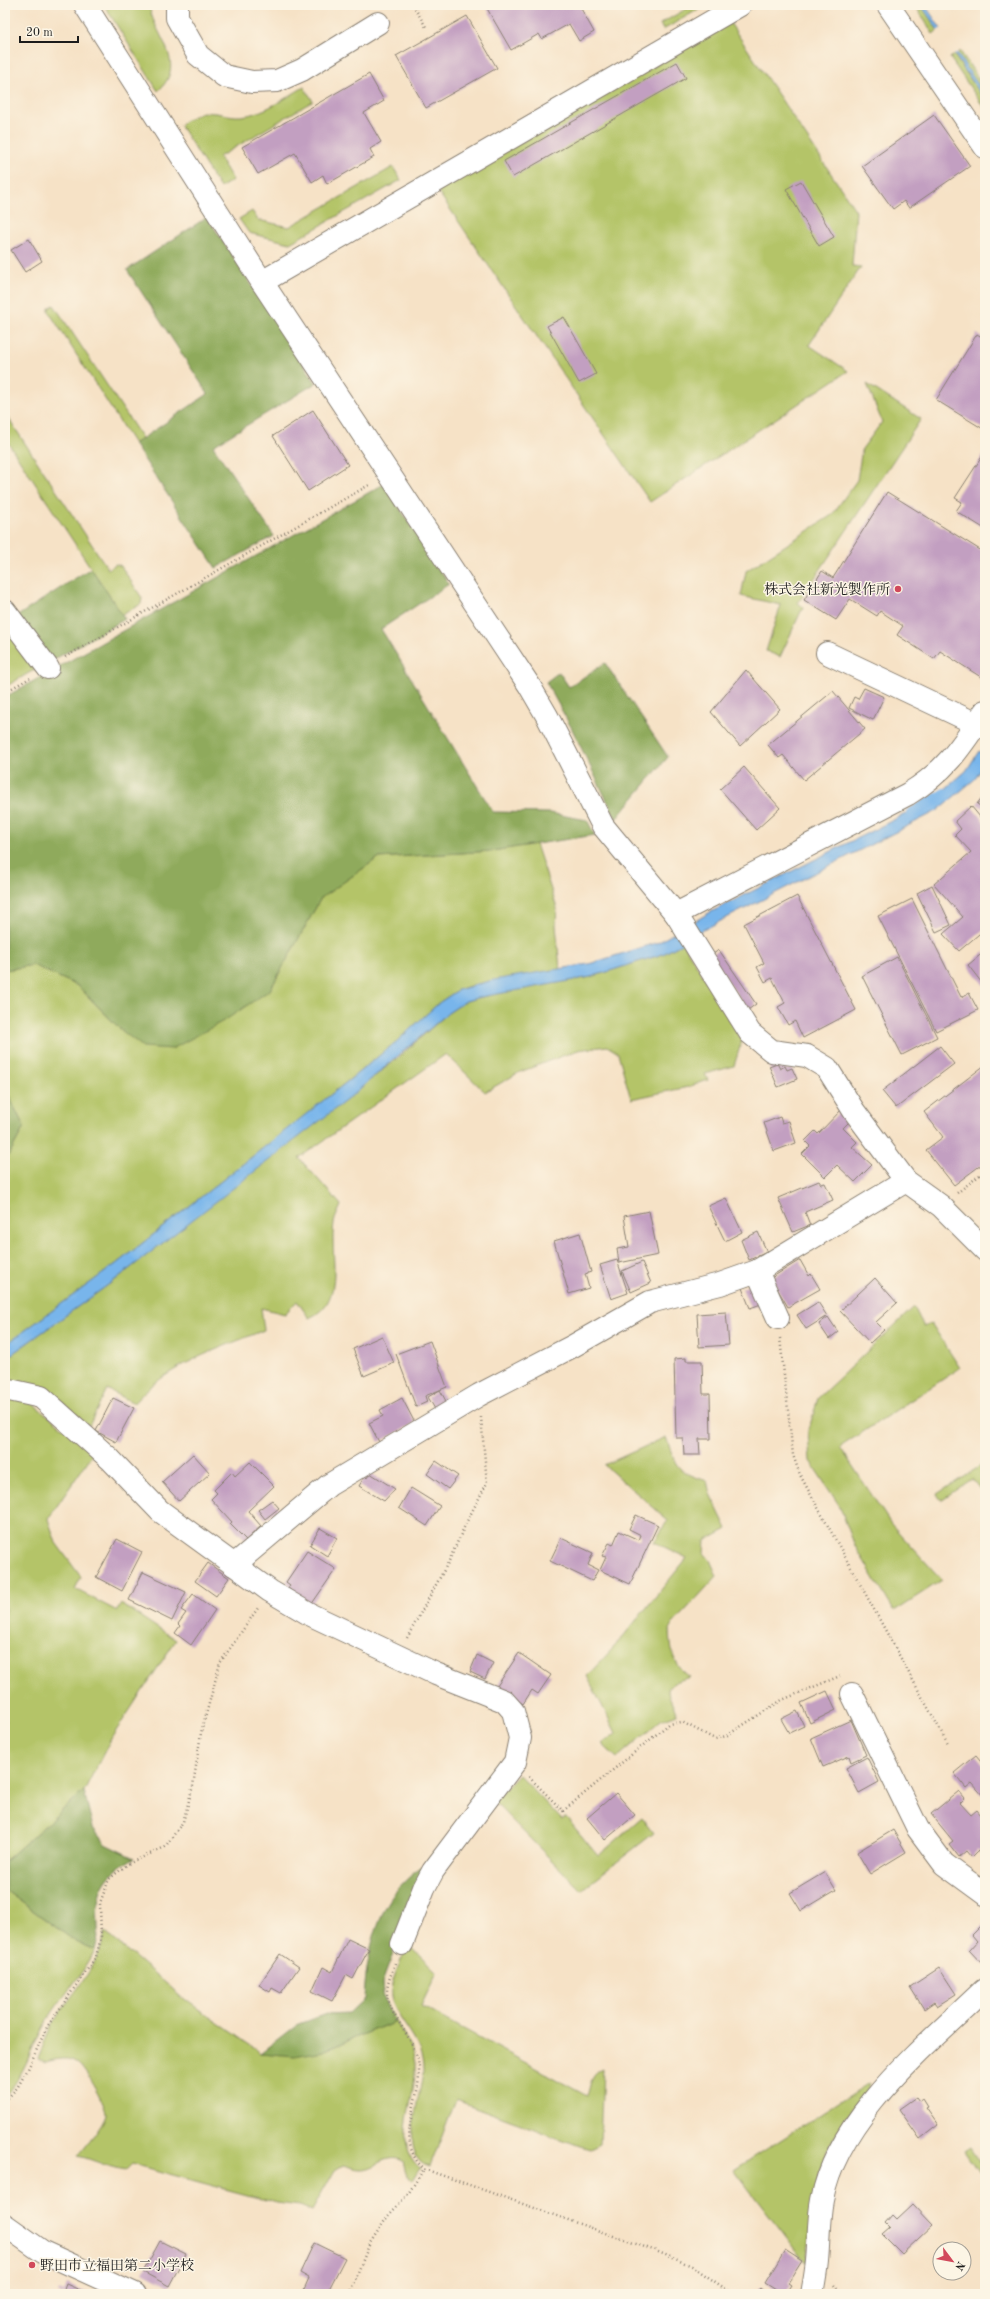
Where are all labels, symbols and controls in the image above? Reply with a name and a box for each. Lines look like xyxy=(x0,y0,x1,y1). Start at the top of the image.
scale bar xyxy=(20,18,78,44)
text: 20 m xyxy=(26,27,53,39)
place label: 株式会社新光製作所 xyxy=(764,582,890,597)
marker: 株式会社新光製作所 xyxy=(893,584,903,594)
north arrow xyxy=(932,2241,972,2281)
place label: 野田市立福田第二小学校 xyxy=(40,2258,194,2273)
text: N xyxy=(952,2259,966,2272)
marker: 野田市立福田第二小学校 xyxy=(27,2260,37,2270)

